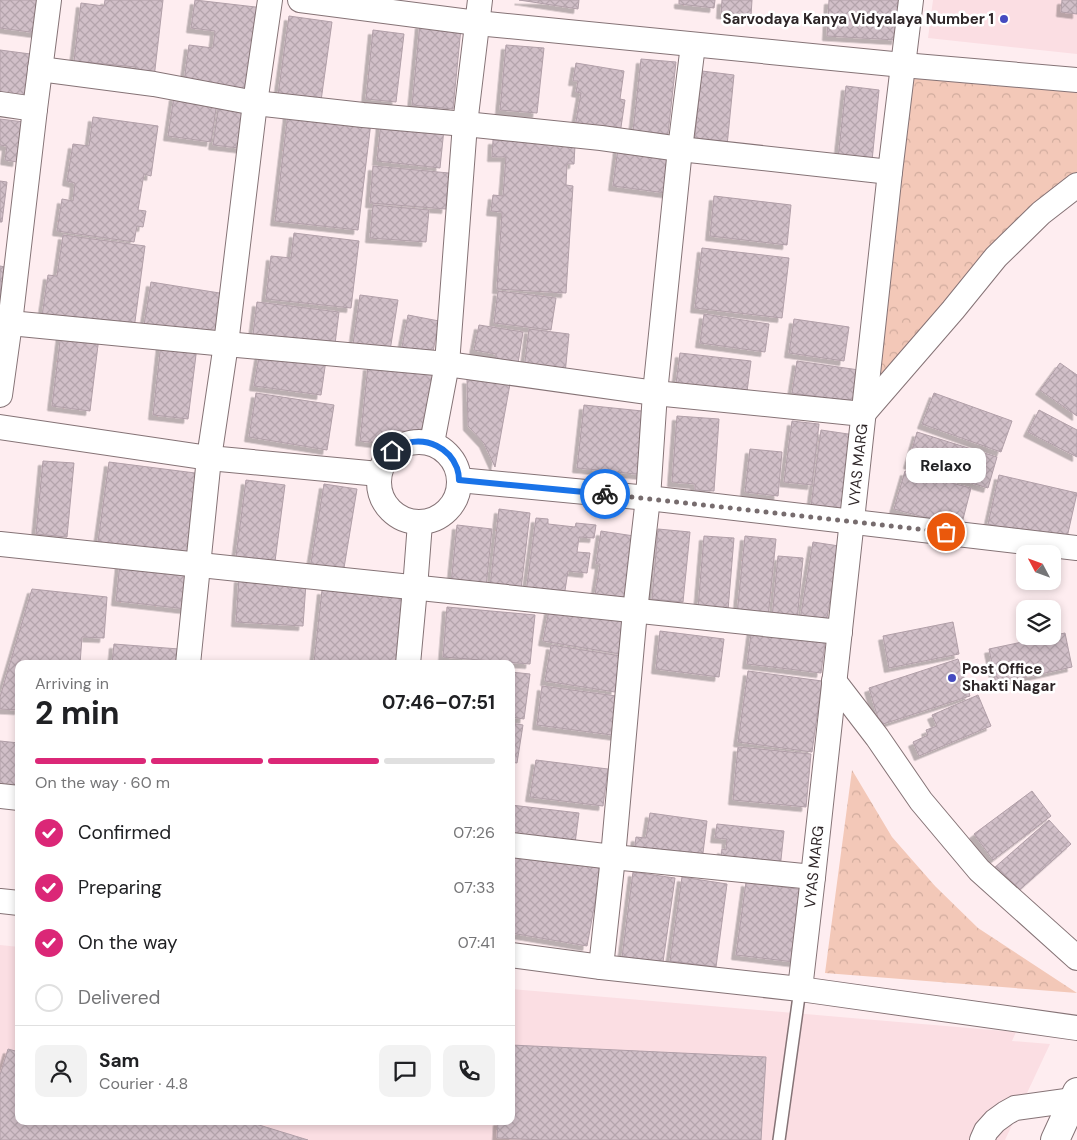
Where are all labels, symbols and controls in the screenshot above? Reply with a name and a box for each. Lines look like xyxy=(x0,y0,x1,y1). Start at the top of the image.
place label: Sarvodaya Kanya Vidyalaya Number 1 xyxy=(723,9,994,29)
marker: Sarvodaya Kanya Vidyalaya Number 1 xyxy=(998,13,1010,25)
street label: VYAS MARG xyxy=(844,423,872,507)
pin xyxy=(371,430,413,472)
icon: home xyxy=(378,437,406,465)
callout: Relaxo xyxy=(906,447,986,482)
text: Relaxo xyxy=(920,455,972,476)
courier xyxy=(580,469,630,519)
icon: bike xyxy=(591,480,619,508)
pin xyxy=(925,511,967,553)
icon: bag xyxy=(932,518,960,546)
north arrow xyxy=(1016,545,1061,590)
map controls xyxy=(1016,545,1061,645)
button: layers xyxy=(1016,600,1061,645)
place label: Post Office Shakti Nagar xyxy=(962,659,1056,696)
marker: Post Office Shakti Nagar xyxy=(946,672,958,684)
text: Arriving in xyxy=(35,673,109,694)
text: 07:46–07:51 xyxy=(382,690,495,715)
text: 2 min xyxy=(35,692,120,734)
text: On the way · 60 m xyxy=(35,772,170,793)
icon: check xyxy=(35,819,63,847)
text: Confirmed xyxy=(78,820,171,845)
text: 07:26 xyxy=(453,822,495,843)
street label: VYAS MARG xyxy=(800,825,828,909)
icon: check xyxy=(35,874,63,902)
text: Preparing xyxy=(78,875,162,900)
text: 07:33 xyxy=(454,877,495,898)
icon: check xyxy=(35,929,63,957)
text: On the way xyxy=(78,930,178,955)
text: 07:41 xyxy=(458,932,495,953)
text: Delivered xyxy=(78,985,160,1010)
button: person xyxy=(35,1045,87,1097)
button: chat xyxy=(379,1045,431,1097)
button: phone xyxy=(443,1045,495,1097)
text: Sam xyxy=(99,1048,140,1073)
text: Courier · 4.8 xyxy=(99,1073,188,1094)

